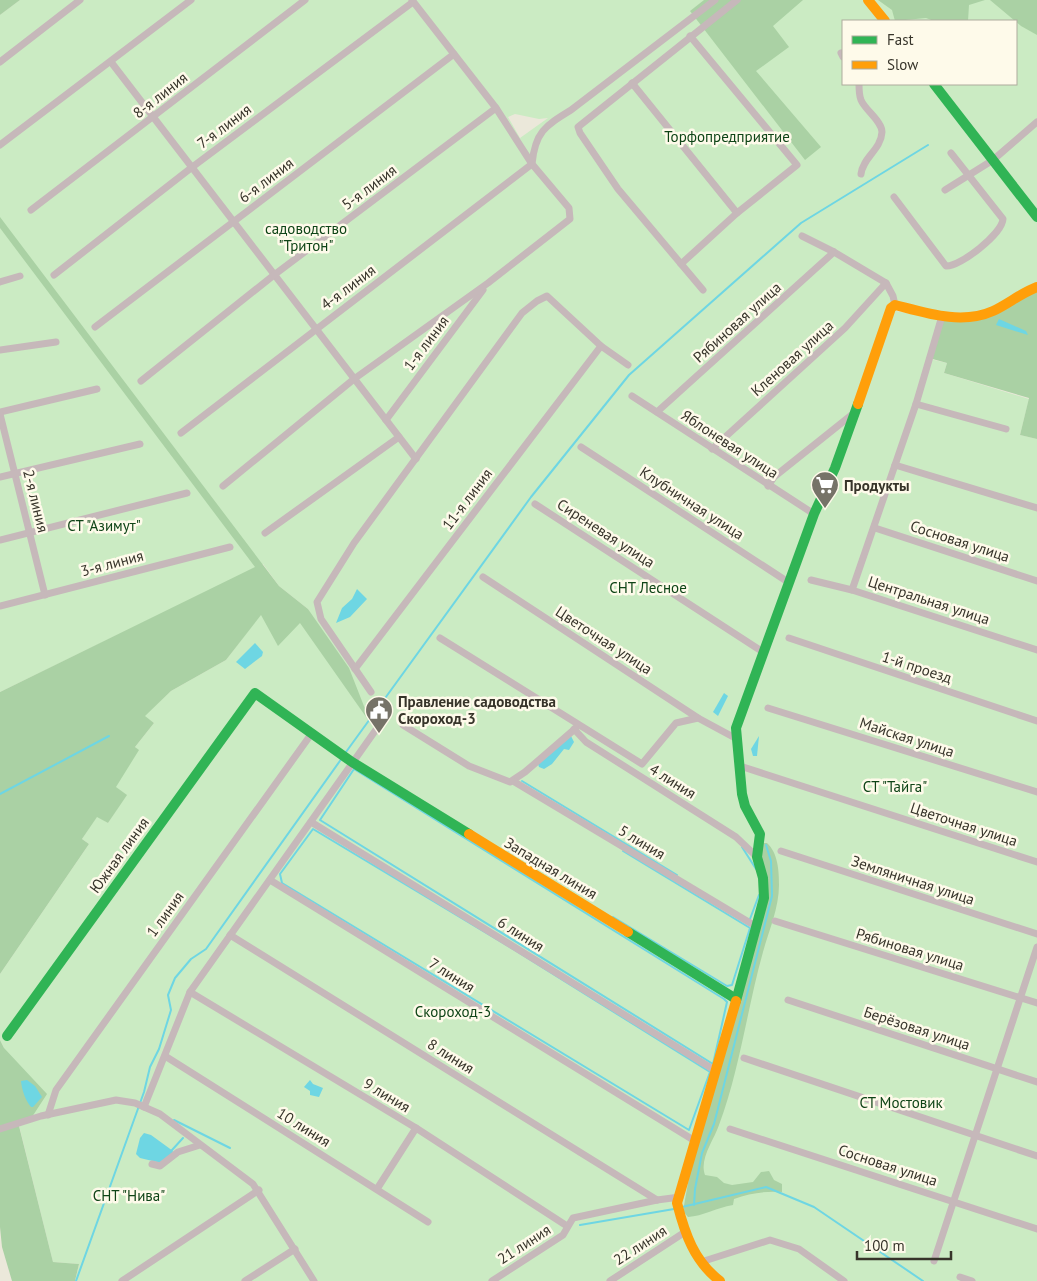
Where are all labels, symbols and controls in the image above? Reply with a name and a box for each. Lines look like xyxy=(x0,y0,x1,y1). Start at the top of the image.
legend xyxy=(842,20,1017,85)
text: Fast xyxy=(887,30,914,49)
text: Slow xyxy=(887,55,918,74)
street label: 8-я линия xyxy=(129,68,191,122)
street label: 7-я линия xyxy=(193,99,255,153)
park label: Торфопредприятие xyxy=(664,127,790,146)
street label: 6-я линия xyxy=(235,153,297,207)
street label: 5-я линия xyxy=(338,160,400,214)
park label: садоводство "Тритон" xyxy=(265,219,347,255)
street label: 4-я линия xyxy=(317,260,379,314)
street label: Рябиновая улица xyxy=(689,278,785,366)
street label: 1-я линия xyxy=(399,312,453,374)
street label: Кленовая улица xyxy=(747,316,837,400)
street label: Яблоневая улица xyxy=(678,406,782,482)
street label: Клубничная улица xyxy=(636,462,748,544)
street label: 11-я линия xyxy=(438,465,496,533)
street label: 2-я линия xyxy=(19,468,53,534)
supermarket icon: Продукты xyxy=(810,470,840,509)
place label: Продукты xyxy=(844,476,910,495)
street label: Сиреневая улица xyxy=(554,494,658,572)
park label: СТ "Азимут" xyxy=(67,516,141,535)
street label: Сосновая улица xyxy=(908,516,1012,566)
street label: 3-я линия xyxy=(79,546,145,580)
street label: Центральная улица xyxy=(866,571,992,629)
park label: СНТ Лесное xyxy=(609,578,687,597)
street label: Цветочная улица xyxy=(552,602,656,678)
street label: 1-й проезд xyxy=(880,647,954,687)
place label: Правление садоводства Скороход-3 xyxy=(398,692,556,728)
public building icon: Правление садоводства Скороход-3 xyxy=(364,695,394,734)
street label: Майская улица xyxy=(857,713,957,761)
street label: 4 линия xyxy=(646,759,700,803)
park label: СТ "Тайга" xyxy=(863,777,927,796)
street label: Цветочная улица xyxy=(908,798,1020,850)
street label: Южная линия xyxy=(85,813,153,897)
street label: 5 линия xyxy=(615,821,669,863)
street label: Западная линия xyxy=(501,833,601,903)
street label: Земляничная улица xyxy=(849,851,977,909)
street label: 1 линия xyxy=(142,888,188,940)
street label: 6 линия xyxy=(494,912,548,956)
street label: Рябиновая улица xyxy=(854,924,966,974)
street label: 7 линия xyxy=(426,954,478,996)
park label: Скороход-3 xyxy=(415,1002,491,1021)
street label: Берёзовая улица xyxy=(862,1002,972,1054)
street label: 8 линия xyxy=(424,1034,478,1078)
street label: 9 линия xyxy=(360,1074,414,1116)
park label: СТ Мостовик xyxy=(859,1093,943,1112)
street label: 10 линия xyxy=(274,1103,334,1151)
street label: Сосновая улица xyxy=(836,1140,940,1190)
park label: СНТ "Нива" xyxy=(93,1186,165,1205)
street label: 21 линия xyxy=(494,1220,554,1268)
street label: 22 линия xyxy=(610,1221,670,1269)
scale bar xyxy=(857,1228,951,1260)
text: 100 m xyxy=(864,1236,905,1255)

